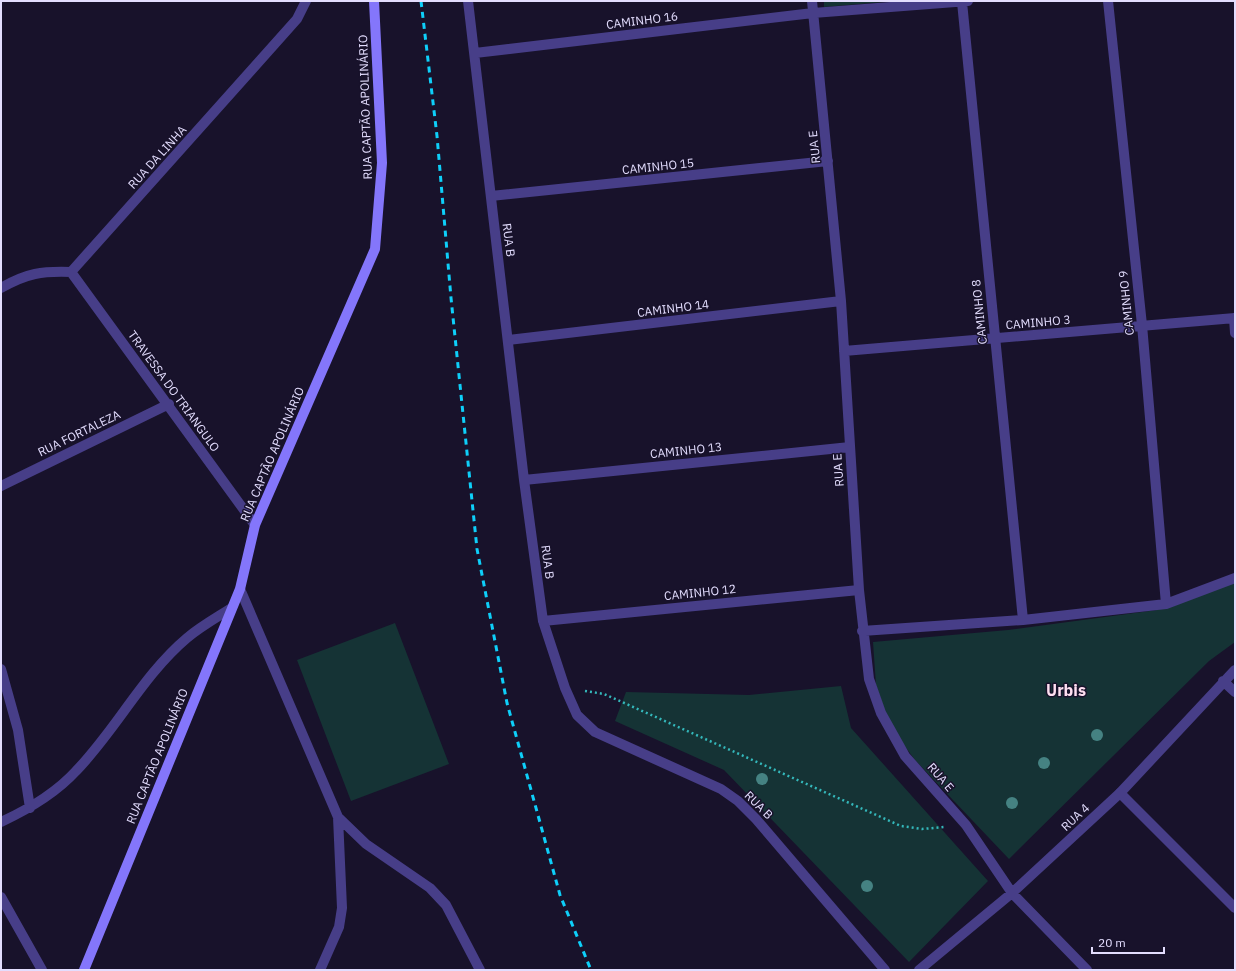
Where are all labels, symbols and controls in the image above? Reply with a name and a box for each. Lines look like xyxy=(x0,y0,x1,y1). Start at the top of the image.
street label: CAMINHO 16 xyxy=(605,8,679,32)
street label: RUA CAPTÃO APOLINÁRIO xyxy=(355,34,375,180)
street label: RUA DA LINHA xyxy=(125,122,190,192)
street label: RUA E xyxy=(805,130,823,164)
street label: CAMINHO 15 xyxy=(621,155,695,177)
street label: RUA B xyxy=(499,222,519,258)
street label: CAMINHO 9 xyxy=(1115,270,1137,336)
street label: CAMINHO 8 xyxy=(968,279,990,345)
street label: CAMINHO 14 xyxy=(636,296,710,320)
street label: CAMINHO 3 xyxy=(1005,312,1071,332)
street label: TRAVESSA DO TRIANGULO xyxy=(125,328,223,454)
street label: RUA CAPTÃO APOLINÁRIO xyxy=(237,384,307,524)
street label: RUA FORTALEZA xyxy=(35,406,123,459)
street label: CAMINHO 13 xyxy=(649,439,723,461)
street label: RUA E xyxy=(829,453,847,487)
street label: RUA B xyxy=(538,544,558,580)
street label: CAMINHO 12 xyxy=(663,581,737,603)
district label: Urbis xyxy=(1046,680,1086,700)
street label: RUA CAPTÃO APOLINÁRIO xyxy=(123,686,191,826)
street label: RUA E xyxy=(924,760,958,794)
street label: RUA B xyxy=(742,788,776,822)
street label: RUA 4 xyxy=(1058,800,1092,834)
scale bar xyxy=(1092,929,1164,955)
text: 20 m xyxy=(1098,935,1126,950)

